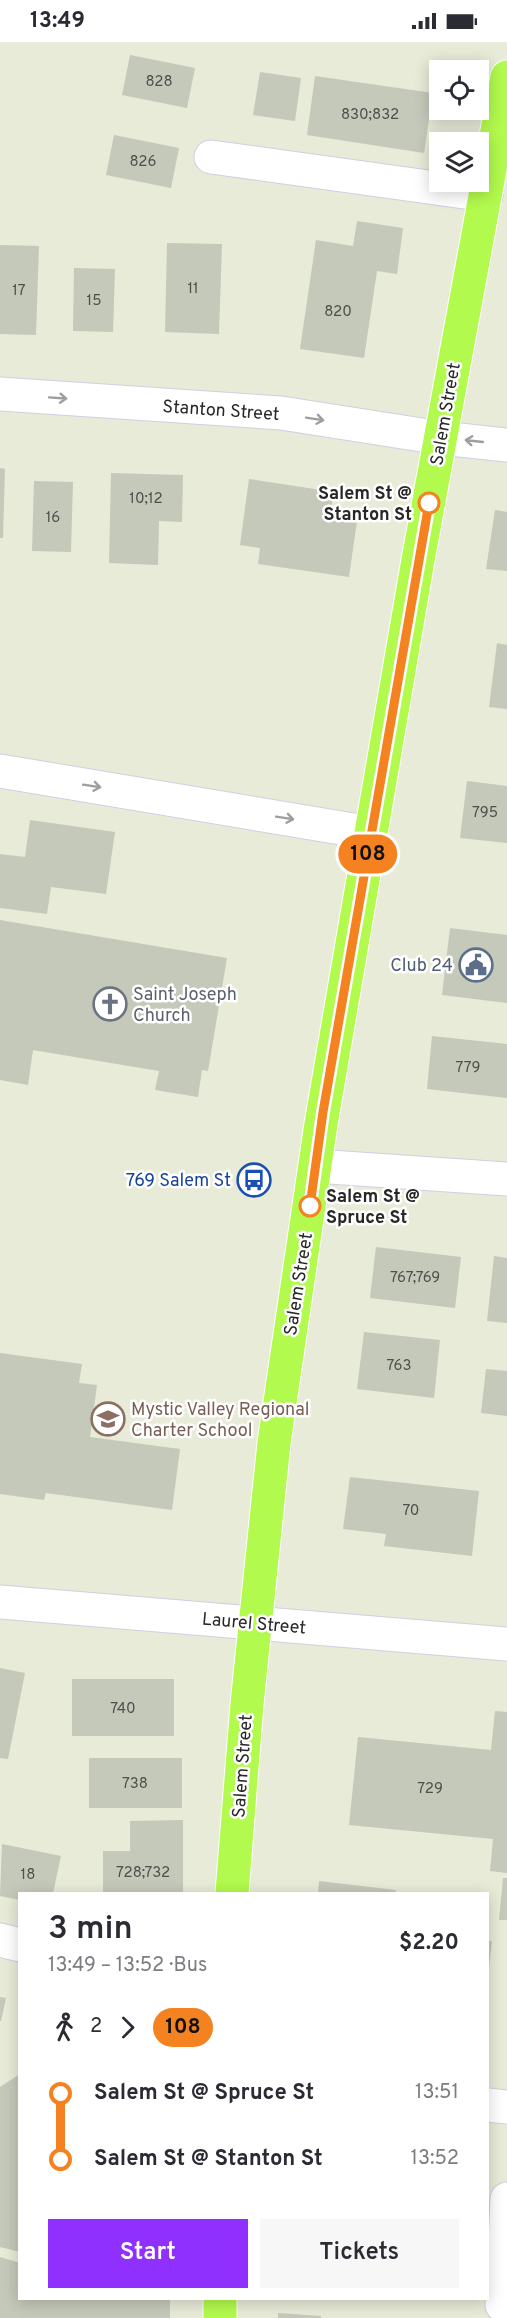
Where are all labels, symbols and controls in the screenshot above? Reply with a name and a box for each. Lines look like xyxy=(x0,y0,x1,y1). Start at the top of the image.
text: 13:49 xyxy=(30,8,85,35)
map controls xyxy=(429,60,489,192)
button: locate xyxy=(429,60,489,120)
house number: 828 xyxy=(145,73,173,92)
house number: 830;832 xyxy=(341,106,399,125)
button: layers xyxy=(429,132,489,192)
house number: 826 xyxy=(130,153,157,172)
house number: 11 xyxy=(187,280,199,299)
house number: 17 xyxy=(12,282,26,301)
house number: 15 xyxy=(87,292,101,311)
house number: 820 xyxy=(324,303,352,322)
street label: Salem Street xyxy=(426,361,467,467)
one-way arrow xyxy=(48,392,68,403)
street label: Stanton Street xyxy=(162,396,280,427)
one-way arrow xyxy=(305,413,325,424)
one-way arrow xyxy=(464,435,484,446)
place label: Salem St @ Stanton St xyxy=(318,483,412,527)
house number: 10;12 xyxy=(129,490,163,509)
marker: Salem St @ Stanton St xyxy=(418,492,440,514)
house number: 16 xyxy=(46,509,60,528)
one-way arrow xyxy=(82,781,102,792)
house number: 795 xyxy=(472,804,498,823)
one-way arrow xyxy=(274,813,294,824)
line badge: 108 xyxy=(334,834,403,874)
text: 108 xyxy=(350,841,386,868)
public building icon: Club 24 xyxy=(458,947,494,983)
place label: Club 24 xyxy=(390,955,453,978)
place label: Saint Joseph Church xyxy=(133,984,237,1028)
church icon: Saint Joseph Church xyxy=(92,986,128,1022)
house number: 779 xyxy=(455,1059,481,1078)
bus stop icon: 769 Salem St xyxy=(236,1162,272,1198)
place label: 769 Salem St xyxy=(126,1170,231,1193)
place label: Salem St @ Spruce St xyxy=(326,1186,420,1230)
marker: Salem St @ Spruce St xyxy=(299,1195,321,1217)
street label: Salem Street xyxy=(280,1231,319,1337)
house number: 767;769 xyxy=(390,1269,440,1288)
house number: 763 xyxy=(386,1357,412,1376)
place label: Mystic Valley Regional Charter School xyxy=(131,1399,309,1443)
school or university icon: Mystic Valley Regional Charter School xyxy=(90,1401,126,1437)
house number: 70 xyxy=(402,1502,420,1521)
street label: Laurel Street xyxy=(201,1608,307,1641)
house number: 740 xyxy=(110,1700,136,1719)
street label: Salem Street xyxy=(228,1713,259,1819)
house number: 738 xyxy=(122,1775,148,1794)
house number: 729 xyxy=(417,1780,443,1799)
house number: 728;732 xyxy=(116,1864,170,1883)
house number: 18 xyxy=(21,1866,35,1885)
text: 3 min xyxy=(48,1909,133,1951)
text: $2.20 xyxy=(399,1930,459,1957)
text: 13:49 – 13:52 · Bus xyxy=(48,1953,207,1979)
icon: walk xyxy=(48,2011,81,2044)
icon: forward xyxy=(111,2011,144,2044)
text: 2 xyxy=(90,2014,102,2040)
text: 108 xyxy=(165,2014,201,2041)
text: Salem St @ Spruce St xyxy=(94,2080,314,2107)
text: 13:51 xyxy=(415,2080,459,2106)
text: Salem St @ Stanton St xyxy=(94,2146,323,2173)
text: 13:52 xyxy=(410,2146,459,2172)
button: Start xyxy=(48,2219,248,2288)
button: Tickets xyxy=(260,2219,459,2288)

